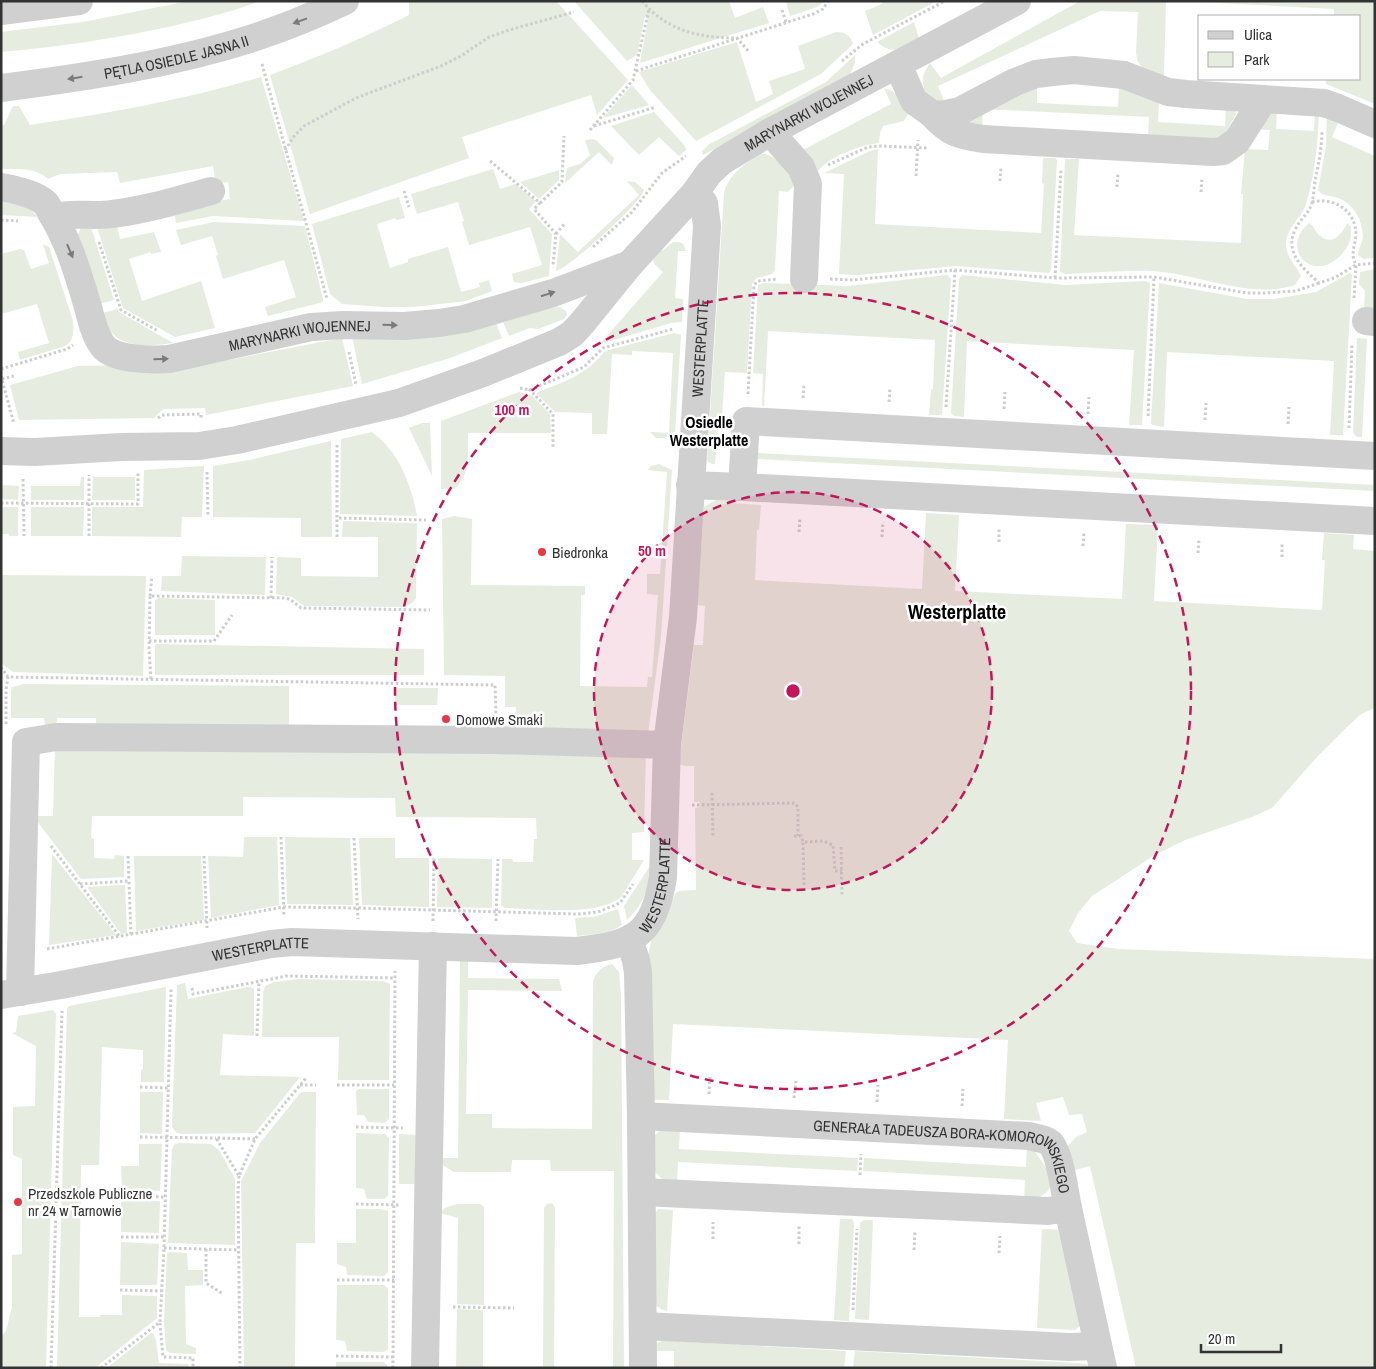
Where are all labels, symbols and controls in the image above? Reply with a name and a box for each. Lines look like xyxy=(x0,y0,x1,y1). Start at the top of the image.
legend xyxy=(1198,15,1361,80)
one-way arrow xyxy=(292,17,307,25)
text: Ulica xyxy=(1244,24,1272,45)
street label: PĘTLA OSIEDLE JASNA II xyxy=(102,30,251,83)
text: Park xyxy=(1244,49,1270,70)
street label: MARYNARKI WOJENNEJ xyxy=(740,69,877,156)
one-way arrow xyxy=(67,75,83,83)
one-way arrow xyxy=(66,244,74,258)
one-way arrow xyxy=(541,290,556,297)
street label: WESTERPLATTE xyxy=(686,298,713,398)
street label: MARYNARKI WOJENNEJ xyxy=(227,314,371,356)
one-way arrow xyxy=(382,322,398,330)
one-way arrow xyxy=(153,355,169,363)
text: 100 m xyxy=(495,399,529,420)
district label: Osiedle Westerplatte xyxy=(670,411,748,451)
text: 50 m xyxy=(638,540,666,561)
place label: Biedronka xyxy=(552,542,608,563)
marker: Biedronka xyxy=(536,546,548,558)
district label: Westerplatte xyxy=(908,598,1006,625)
centre of rings xyxy=(784,682,802,700)
place label: Domowe Smaki xyxy=(456,709,543,730)
marker: Domowe Smaki xyxy=(440,713,452,725)
street label: WESTERPLATTE xyxy=(634,837,675,937)
street label: WESTERPLATTE xyxy=(210,931,310,966)
street label: GENERAŁA TADEUSZA BORA-KOMOROWSKIEGO xyxy=(813,1114,1076,1195)
place label: Przedszkole Publiczne nr 24 w Tarnowie xyxy=(28,1183,153,1221)
marker: Przedszkole Publiczne nr 24 w Tarnowie xyxy=(12,1196,24,1208)
scale bar xyxy=(1201,1322,1281,1354)
text: 20 m xyxy=(1208,1328,1235,1349)

